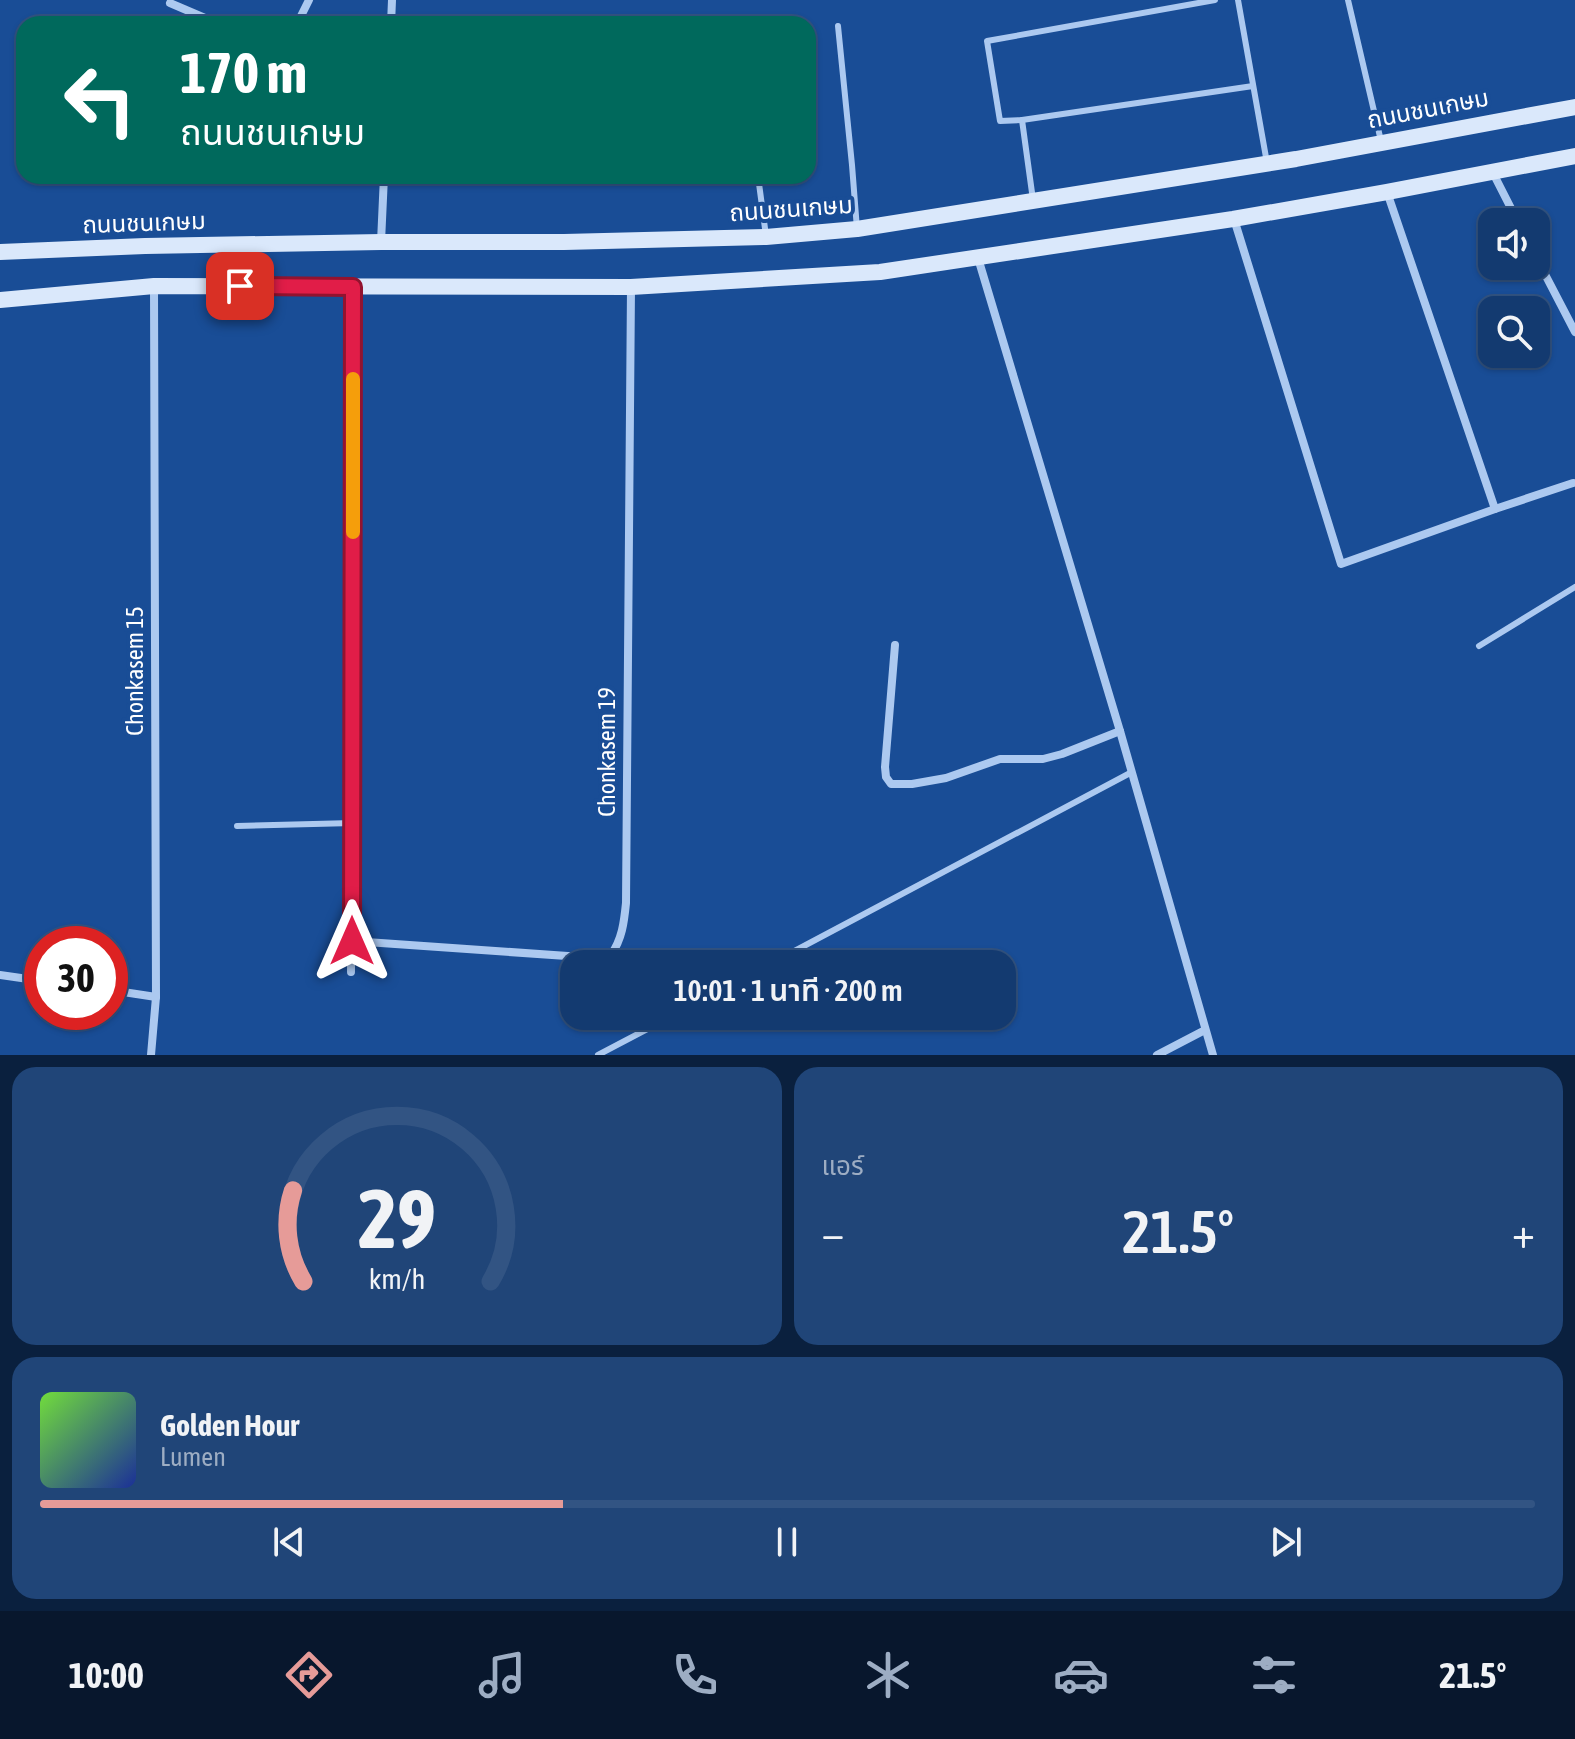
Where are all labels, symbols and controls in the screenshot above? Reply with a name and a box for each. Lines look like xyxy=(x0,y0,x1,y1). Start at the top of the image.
text: 170 m xyxy=(180,41,307,105)
icon: left xyxy=(48,48,152,152)
street label: ถนนชนเกษม xyxy=(1365,83,1491,134)
text: ถนนชนเกษม xyxy=(180,111,365,153)
street label: ถนนชนเกษม xyxy=(728,191,853,226)
street label: ถนนชนเกษม xyxy=(82,207,206,238)
map controls xyxy=(1478,208,1550,368)
button: sound xyxy=(1478,208,1550,280)
pin xyxy=(206,252,274,320)
icon: arrive xyxy=(218,264,262,308)
button: search xyxy=(1478,296,1550,368)
street label: Chonkasem 15 xyxy=(121,606,148,736)
street label: Chonkasem 19 xyxy=(593,687,620,817)
position arrow xyxy=(310,899,394,983)
speed limit sign: 30 xyxy=(24,926,128,1030)
text: 10:01 · 1 นาที · 200 m xyxy=(673,973,903,1007)
text: แอร์ xyxy=(822,1151,864,1181)
text: 29 xyxy=(358,1170,436,1266)
text: 21.5° xyxy=(1122,1197,1234,1266)
text: − xyxy=(822,1207,844,1257)
text: + xyxy=(1512,1207,1535,1257)
text: km/h xyxy=(368,1262,425,1295)
text: Golden Hour xyxy=(160,1408,299,1442)
text: Lumen xyxy=(160,1442,226,1472)
icon: previous xyxy=(267,1520,311,1564)
icon: pause xyxy=(765,1520,809,1564)
icon: next xyxy=(1264,1520,1308,1564)
icon: directions xyxy=(281,1647,337,1703)
icon: music xyxy=(474,1647,530,1703)
icon: phone xyxy=(667,1647,723,1703)
icon: climate xyxy=(860,1647,916,1703)
icon: car xyxy=(1053,1647,1109,1703)
icon: filters xyxy=(1246,1647,1302,1703)
text: 10:00 xyxy=(69,1654,144,1696)
text: 21.5° xyxy=(1439,1654,1506,1696)

